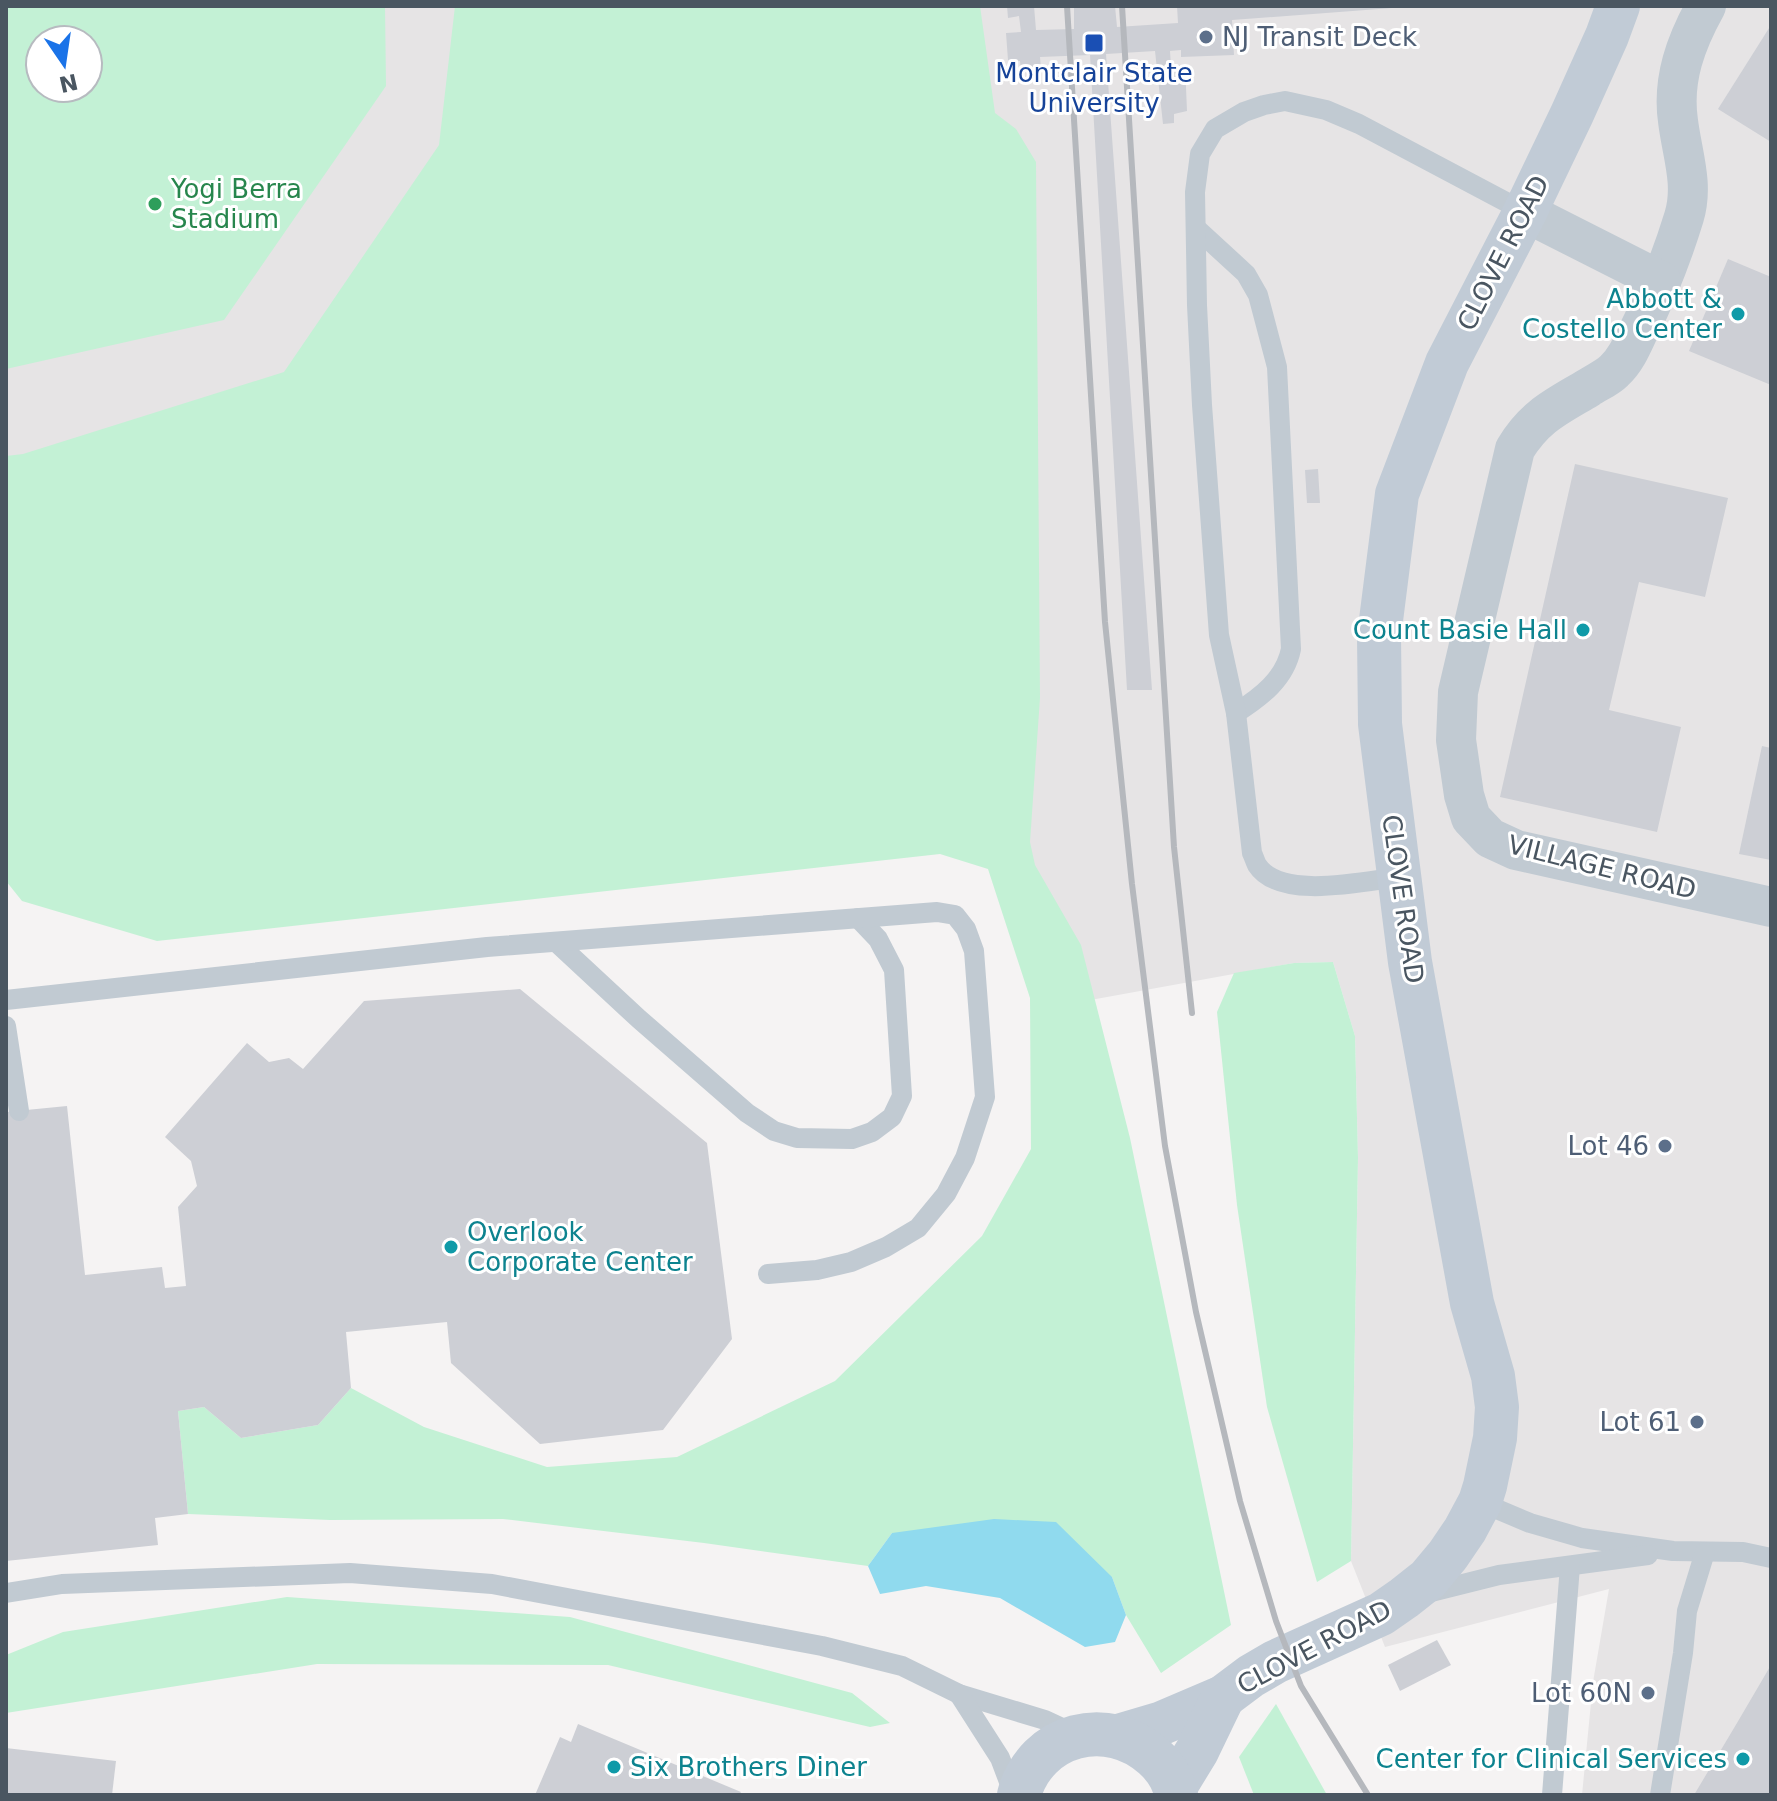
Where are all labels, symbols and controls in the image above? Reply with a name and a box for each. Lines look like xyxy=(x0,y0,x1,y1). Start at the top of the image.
place label: NJ Transit Deck xyxy=(1222,22,1417,52)
north arrow xyxy=(24,24,104,104)
marker: NJ Transit Deck xyxy=(1197,28,1215,46)
marker: Montclair State University xyxy=(1083,32,1105,54)
place label: Montclair State University xyxy=(995,58,1193,118)
text: N xyxy=(57,69,80,97)
street label: CLOVE ROAD xyxy=(1451,170,1555,336)
place label: Yogi Berra Stadium xyxy=(170,174,302,234)
marker: Yogi Berra Stadium xyxy=(146,195,164,213)
place label: Abbott & Costello Center xyxy=(1522,284,1722,344)
marker: Abbott & Costello Center xyxy=(1729,305,1747,323)
place label: Count Basie Hall xyxy=(1353,615,1567,645)
marker: Count Basie Hall xyxy=(1574,621,1592,639)
street label: CLOVE ROAD xyxy=(1376,813,1430,985)
street label: VILLAGE ROAD xyxy=(1505,829,1699,905)
place label: Lot 46 xyxy=(1568,1131,1649,1161)
marker: Lot 46 xyxy=(1656,1137,1674,1155)
place label: Overlook Corporate Center xyxy=(467,1217,693,1277)
marker: Overlook Corporate Center xyxy=(442,1238,460,1256)
place label: Lot 61 xyxy=(1600,1407,1681,1437)
marker: Lot 61 xyxy=(1688,1413,1706,1431)
street label: CLOVE ROAD xyxy=(1232,1594,1396,1700)
place label: Lot 60N xyxy=(1531,1678,1632,1708)
marker: Lot 60N xyxy=(1639,1684,1657,1702)
place label: Center for Clinical Services xyxy=(1376,1744,1727,1774)
marker: Center for Clinical Services xyxy=(1734,1750,1752,1768)
place label: Six Brothers Diner xyxy=(630,1752,867,1782)
marker: Six Brothers Diner xyxy=(605,1758,623,1776)

